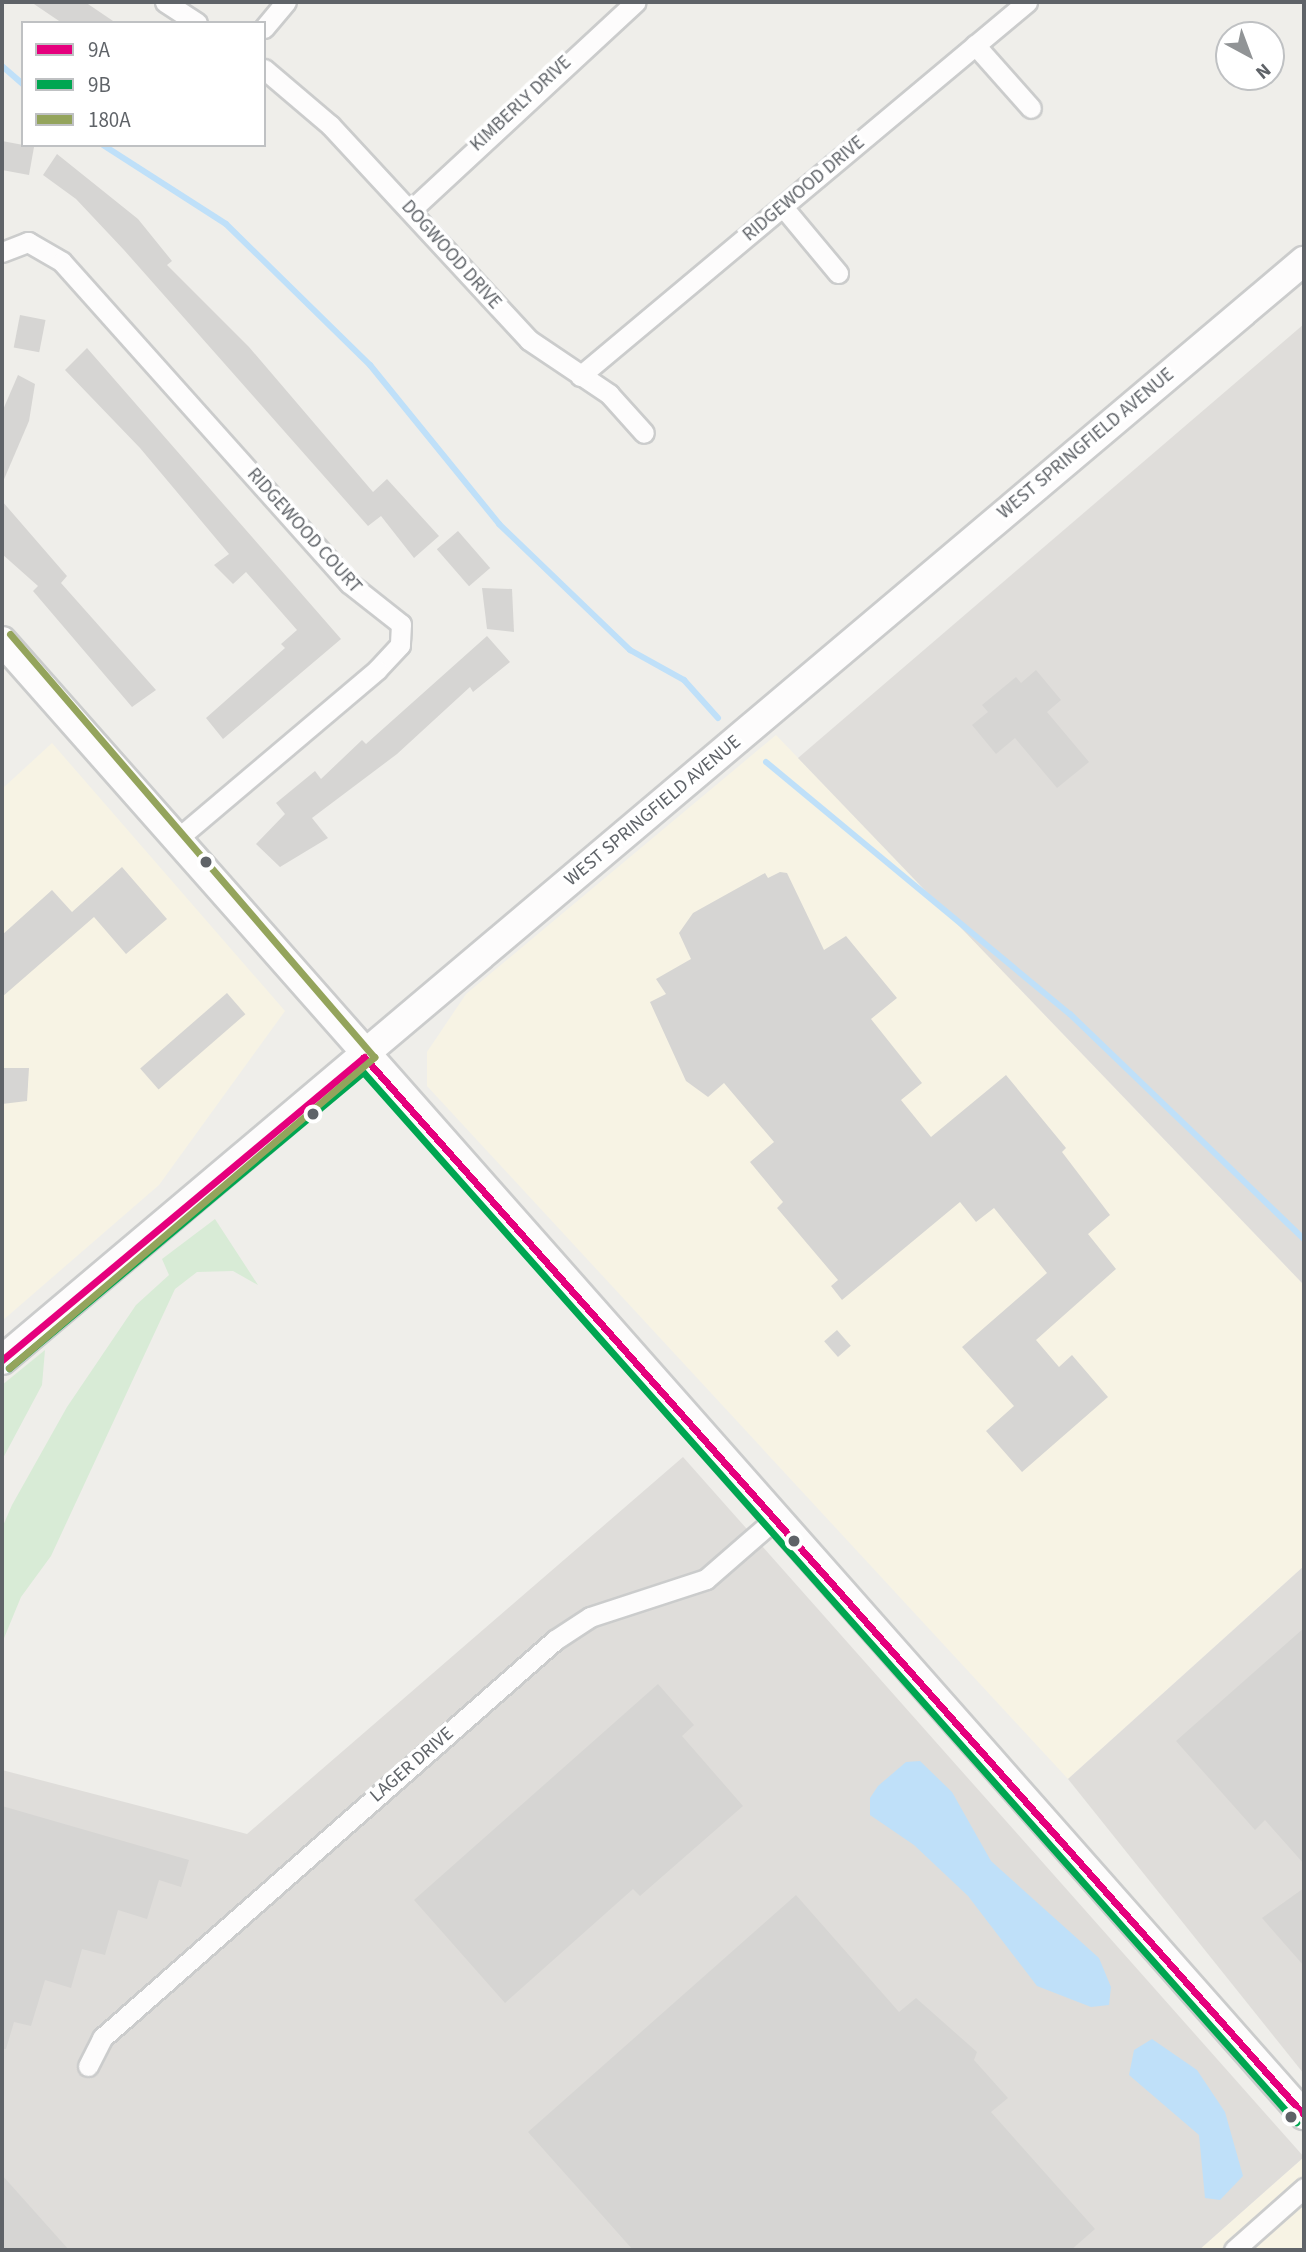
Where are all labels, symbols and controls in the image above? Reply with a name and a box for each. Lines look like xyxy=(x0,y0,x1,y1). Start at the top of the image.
legend xyxy=(21,21,266,147)
north arrow xyxy=(1215,21,1285,91)
text: 9A xyxy=(88,35,110,65)
street label: KIMBERLY DRIVE xyxy=(466,51,576,157)
text: N xyxy=(1249,56,1276,85)
text: 9B xyxy=(88,70,111,100)
text: 180A xyxy=(88,105,131,135)
street label: RIDGEWOOD DRIVE xyxy=(738,131,870,247)
street label: DOGWOOD DRIVE xyxy=(396,196,506,314)
street label: WEST SPRINGFIELD AVENUE xyxy=(993,364,1179,524)
street label: RIDGEWOOD COURT xyxy=(242,464,366,598)
street label: WEST SPRINGFIELD AVENUE xyxy=(560,731,746,891)
unlabelled marker xyxy=(199,855,213,869)
unlabelled marker xyxy=(306,1107,320,1121)
unlabelled marker xyxy=(787,1534,801,1548)
street label: LAGER DRIVE xyxy=(366,1723,458,1807)
unlabelled marker xyxy=(1284,2110,1298,2124)

